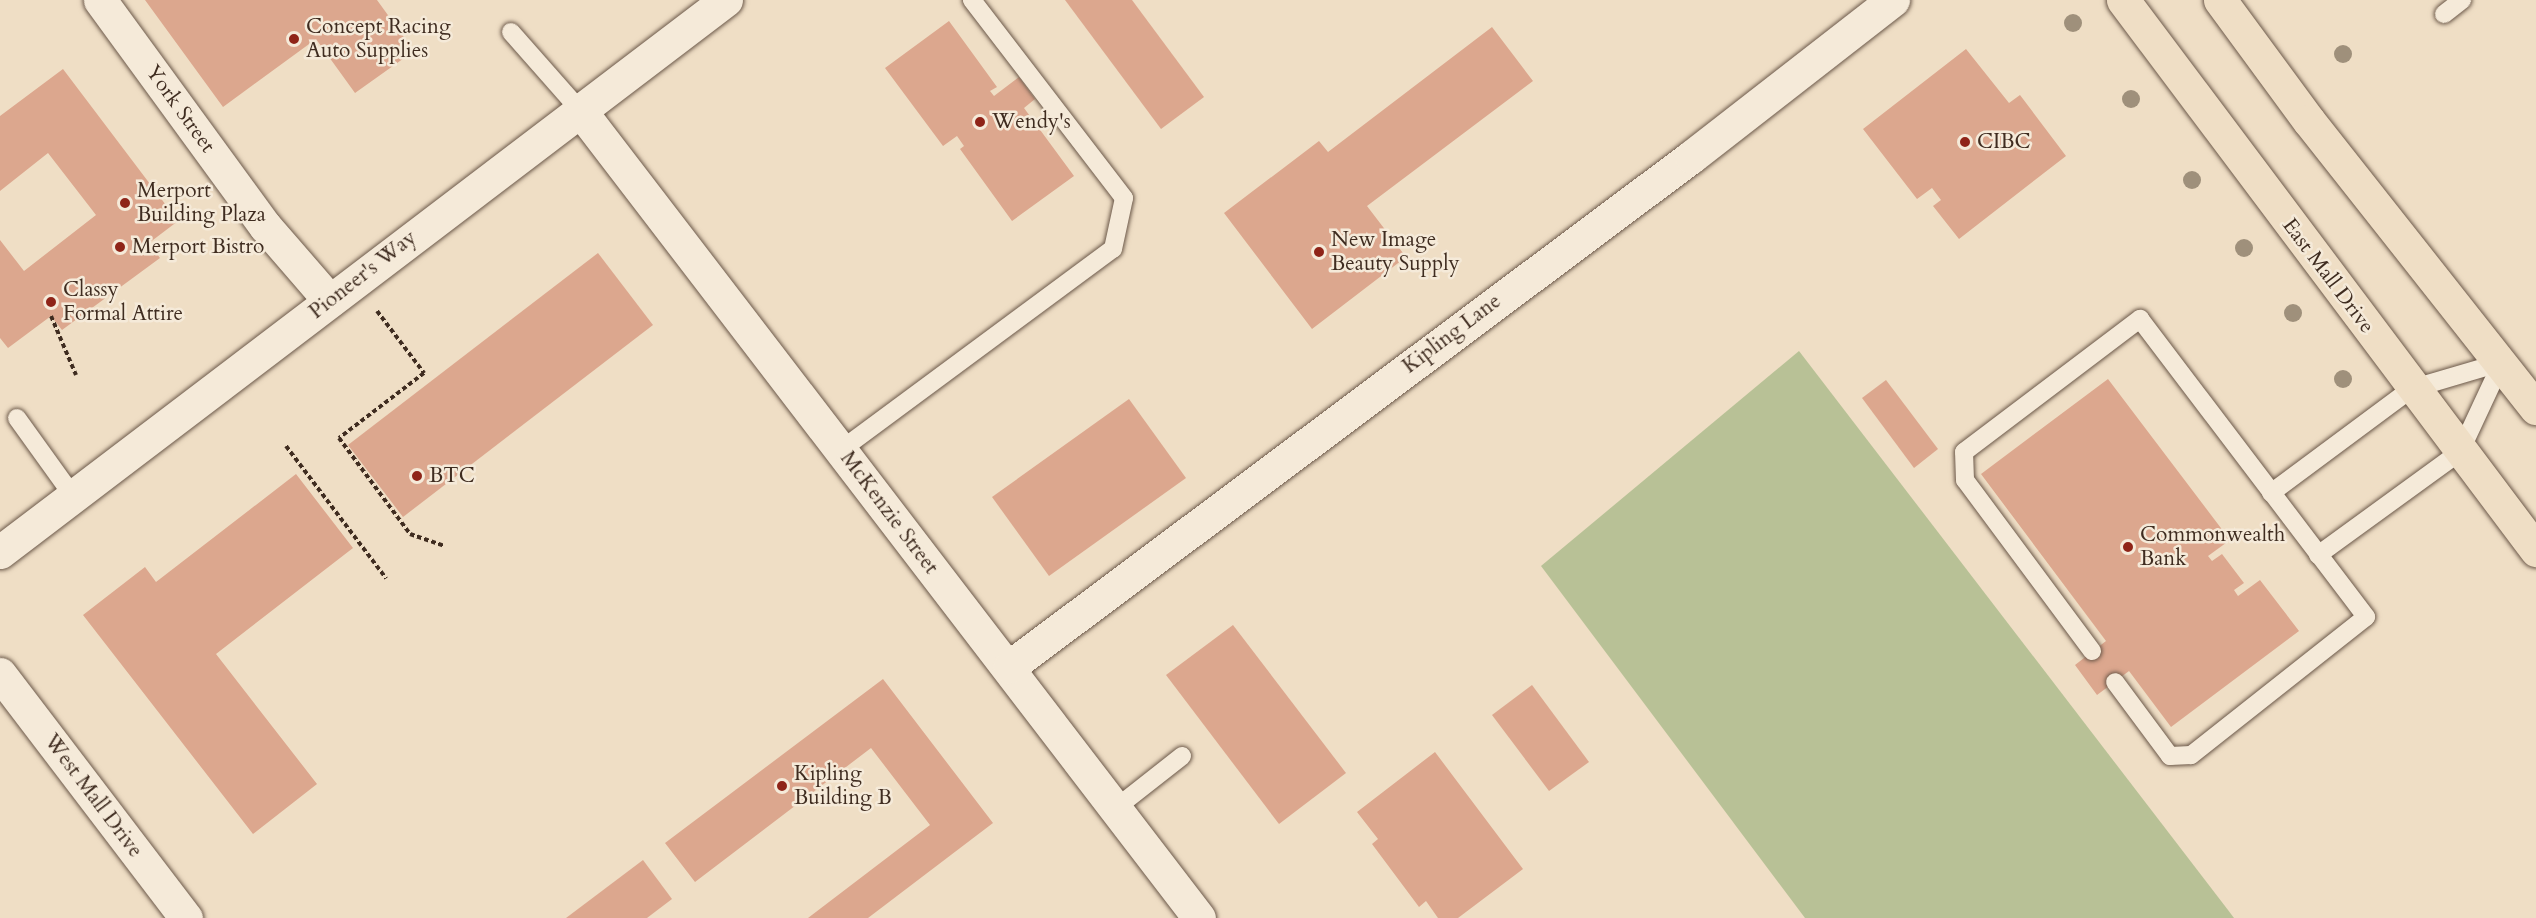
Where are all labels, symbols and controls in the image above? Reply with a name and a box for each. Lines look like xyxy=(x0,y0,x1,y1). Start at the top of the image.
place label: Concept Racing Auto Supplies xyxy=(306,14,451,64)
marker: Concept Racing Auto Supplies xyxy=(287,32,301,46)
street label: York Street xyxy=(140,60,220,158)
place label: Wendy's xyxy=(992,109,1071,135)
marker: Wendy's xyxy=(973,115,987,129)
place label: CIBC xyxy=(1977,129,2031,155)
marker: CIBC xyxy=(1958,135,1972,149)
place label: Merport Building Plaza xyxy=(137,178,266,228)
marker: Merport Building Plaza xyxy=(118,196,132,210)
street label: East Mall Drive xyxy=(2277,214,2379,338)
street label: Pioneer's Way xyxy=(304,225,422,325)
place label: New Image Beauty Supply xyxy=(1331,227,1460,277)
place label: Merport Bistro xyxy=(132,234,264,260)
marker: Merport Bistro xyxy=(113,240,127,254)
marker: New Image Beauty Supply xyxy=(1312,245,1326,259)
place label: Classy Formal Attire xyxy=(63,277,183,327)
street label: Kipling Lane xyxy=(1398,289,1506,379)
marker: Classy Formal Attire xyxy=(44,295,58,309)
street label: McKenzie Street xyxy=(835,447,943,579)
place label: BTC xyxy=(429,463,475,489)
marker: BTC xyxy=(410,469,424,483)
place label: Commonwealth Bank xyxy=(2140,522,2285,572)
marker: Commonwealth Bank xyxy=(2121,540,2135,554)
street label: West Mall Drive xyxy=(38,729,148,863)
place label: Kipling Building B xyxy=(794,761,892,811)
marker: Kipling Building B xyxy=(775,779,789,793)

